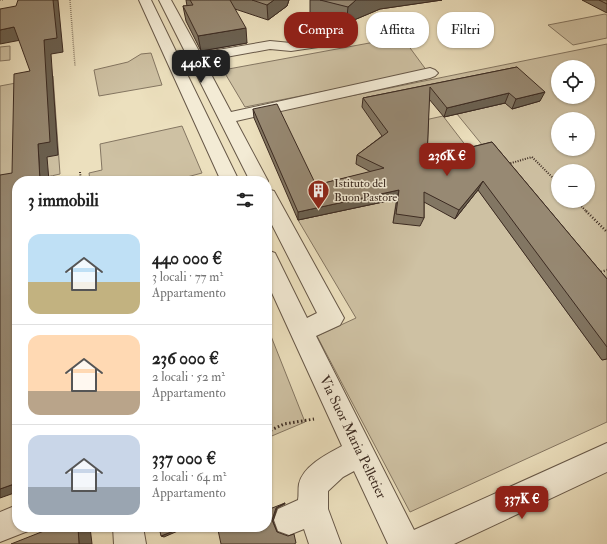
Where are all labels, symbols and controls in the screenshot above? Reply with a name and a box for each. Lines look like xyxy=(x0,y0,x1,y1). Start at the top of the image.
chip: Compra xyxy=(284,12,358,48)
chip: Affitta xyxy=(366,12,429,48)
chip: Filtri xyxy=(437,12,494,48)
pin: 440K € xyxy=(168,50,234,84)
text: 440K € xyxy=(181,55,221,71)
map controls xyxy=(551,60,595,208)
button: locate xyxy=(551,60,595,104)
button: + xyxy=(551,112,595,156)
pin: 236K € xyxy=(414,143,480,177)
text: 236K € xyxy=(428,148,466,164)
button: − xyxy=(551,164,595,208)
place label: Istituto del Buon Pastore xyxy=(334,176,397,205)
building icon: Istituto del Buon Pastore xyxy=(306,177,332,210)
icon: filters xyxy=(234,189,256,211)
text: 3 immobili xyxy=(28,190,99,211)
text: 440 000 € xyxy=(152,248,222,269)
icon: home xyxy=(60,250,108,298)
text: 3 locali · 77 m² xyxy=(152,269,223,285)
text: Appartamento xyxy=(152,285,226,301)
text: 236 000 € xyxy=(152,348,219,369)
icon: home xyxy=(60,351,108,399)
text: 2 locali · 52 m² xyxy=(152,369,225,385)
street label: Via Suor Maria Pelletier xyxy=(316,373,391,502)
text: Appartamento xyxy=(152,385,226,401)
text: 337 000 € xyxy=(152,448,216,469)
icon: home xyxy=(60,451,108,499)
text: 2 locali · 64 m² xyxy=(152,469,226,485)
text: Appartamento xyxy=(152,485,226,501)
pin: 337K € xyxy=(489,486,555,520)
text: 337K € xyxy=(504,491,540,507)

